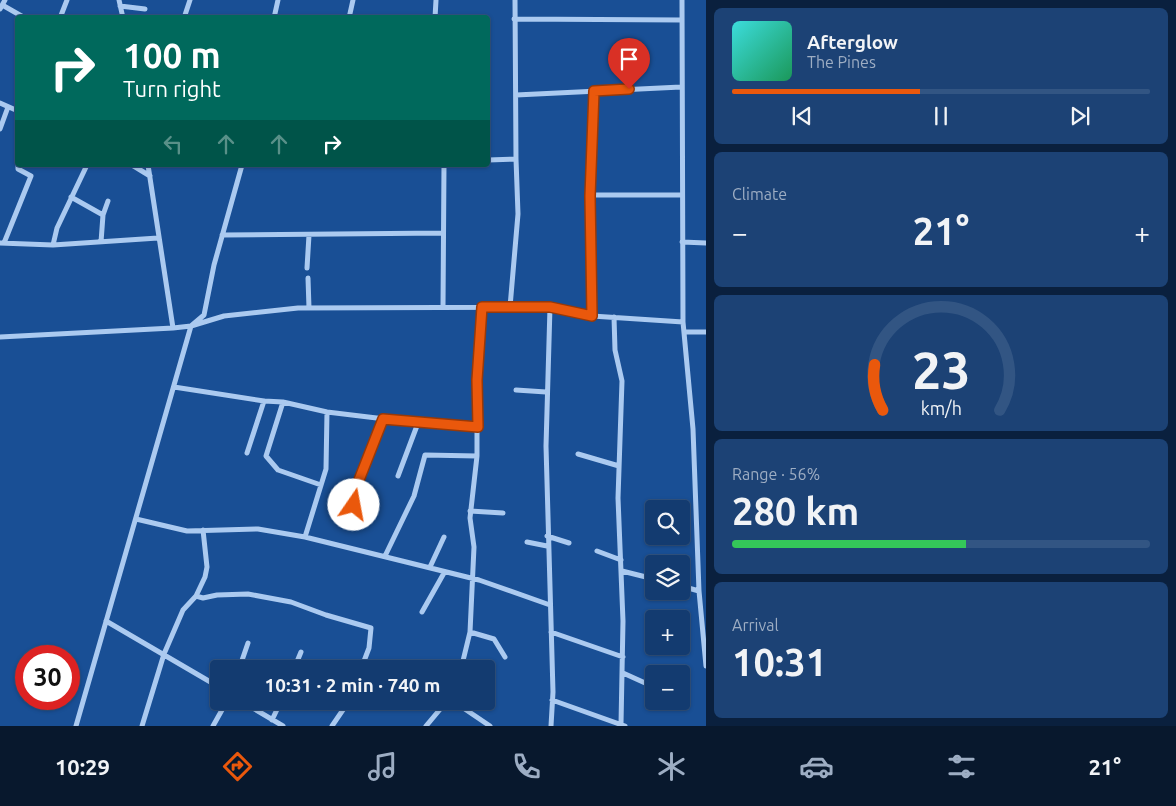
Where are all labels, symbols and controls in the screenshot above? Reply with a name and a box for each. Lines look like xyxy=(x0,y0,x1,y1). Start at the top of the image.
text: Afterglow xyxy=(807,31,898,53)
icon: right xyxy=(40,35,105,100)
text: 100 m xyxy=(123,35,221,75)
pin xyxy=(608,38,650,89)
icon: arrive xyxy=(615,45,643,73)
text: The Pines xyxy=(807,53,876,71)
text: Turn right xyxy=(123,76,221,101)
icon: previous xyxy=(788,102,816,130)
icon: pause xyxy=(927,102,955,130)
icon: next xyxy=(1066,102,1094,130)
icon: left xyxy=(159,130,187,158)
icon: ahead xyxy=(212,130,240,158)
icon: ahead xyxy=(265,130,293,158)
icon: right xyxy=(318,130,346,158)
text: Climate xyxy=(732,185,787,203)
text: 21° xyxy=(913,210,969,252)
text: − xyxy=(732,217,748,248)
text: + xyxy=(1134,217,1150,248)
text: 23 xyxy=(912,341,970,399)
text: km/h xyxy=(920,398,962,418)
text: Range · 56% xyxy=(732,465,820,483)
position arrow xyxy=(327,478,379,530)
text: 280 km xyxy=(732,490,859,532)
map controls xyxy=(645,500,690,710)
button: search xyxy=(645,500,690,545)
button: layers xyxy=(645,555,690,600)
button: + xyxy=(645,610,690,655)
text: Arrival xyxy=(732,616,779,634)
text: 10:31 xyxy=(732,641,827,683)
speed limit sign: 30 xyxy=(15,645,80,710)
button: − xyxy=(645,665,690,710)
text: 10:31 · 2 min · 740 m xyxy=(265,674,440,696)
icon: directions xyxy=(220,749,255,784)
icon: music xyxy=(365,749,400,784)
icon: phone xyxy=(509,749,544,784)
icon: climate xyxy=(654,749,689,784)
icon: car xyxy=(799,749,834,784)
icon: filters xyxy=(944,749,979,784)
text: 10:29 xyxy=(55,754,110,779)
text: 21° xyxy=(1088,754,1121,779)

